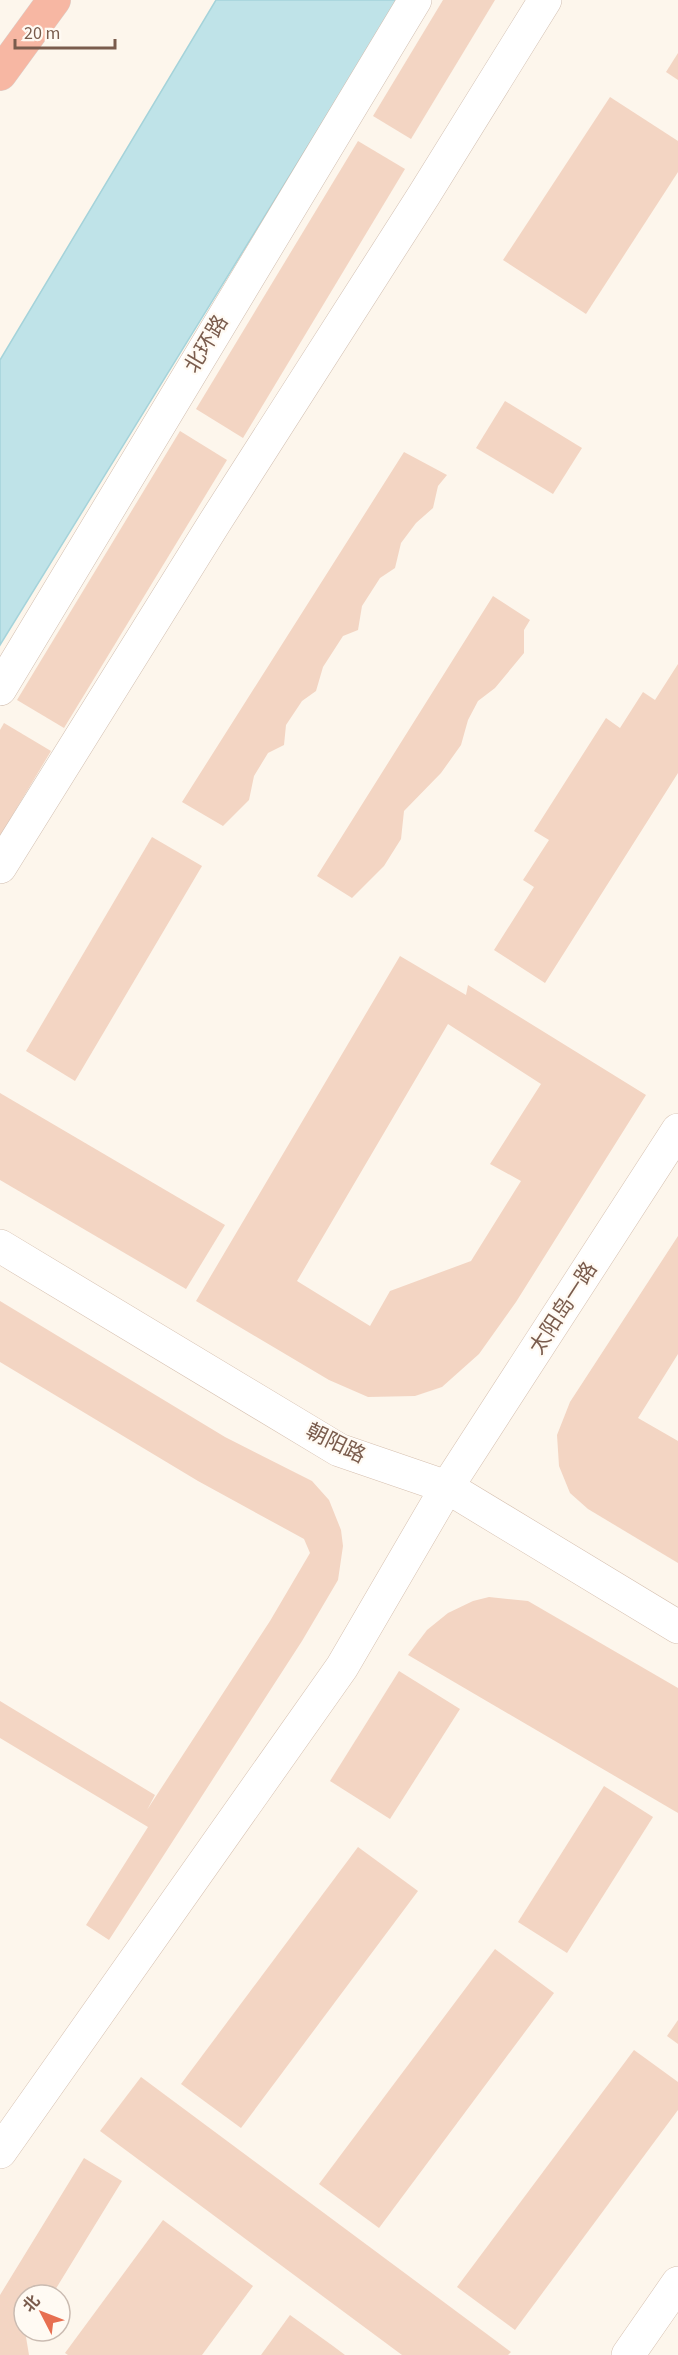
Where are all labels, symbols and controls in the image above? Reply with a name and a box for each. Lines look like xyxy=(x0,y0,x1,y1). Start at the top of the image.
scale bar xyxy=(15,12,116,50)
text: 20 m xyxy=(24,21,60,46)
street label: 北环路 xyxy=(177,309,235,379)
street label: 太阳岛一路 xyxy=(522,1256,604,1360)
street label: 朝阳路 xyxy=(301,1416,371,1470)
north arrow xyxy=(12,2283,72,2343)
text: 北 xyxy=(18,2290,45,2317)

